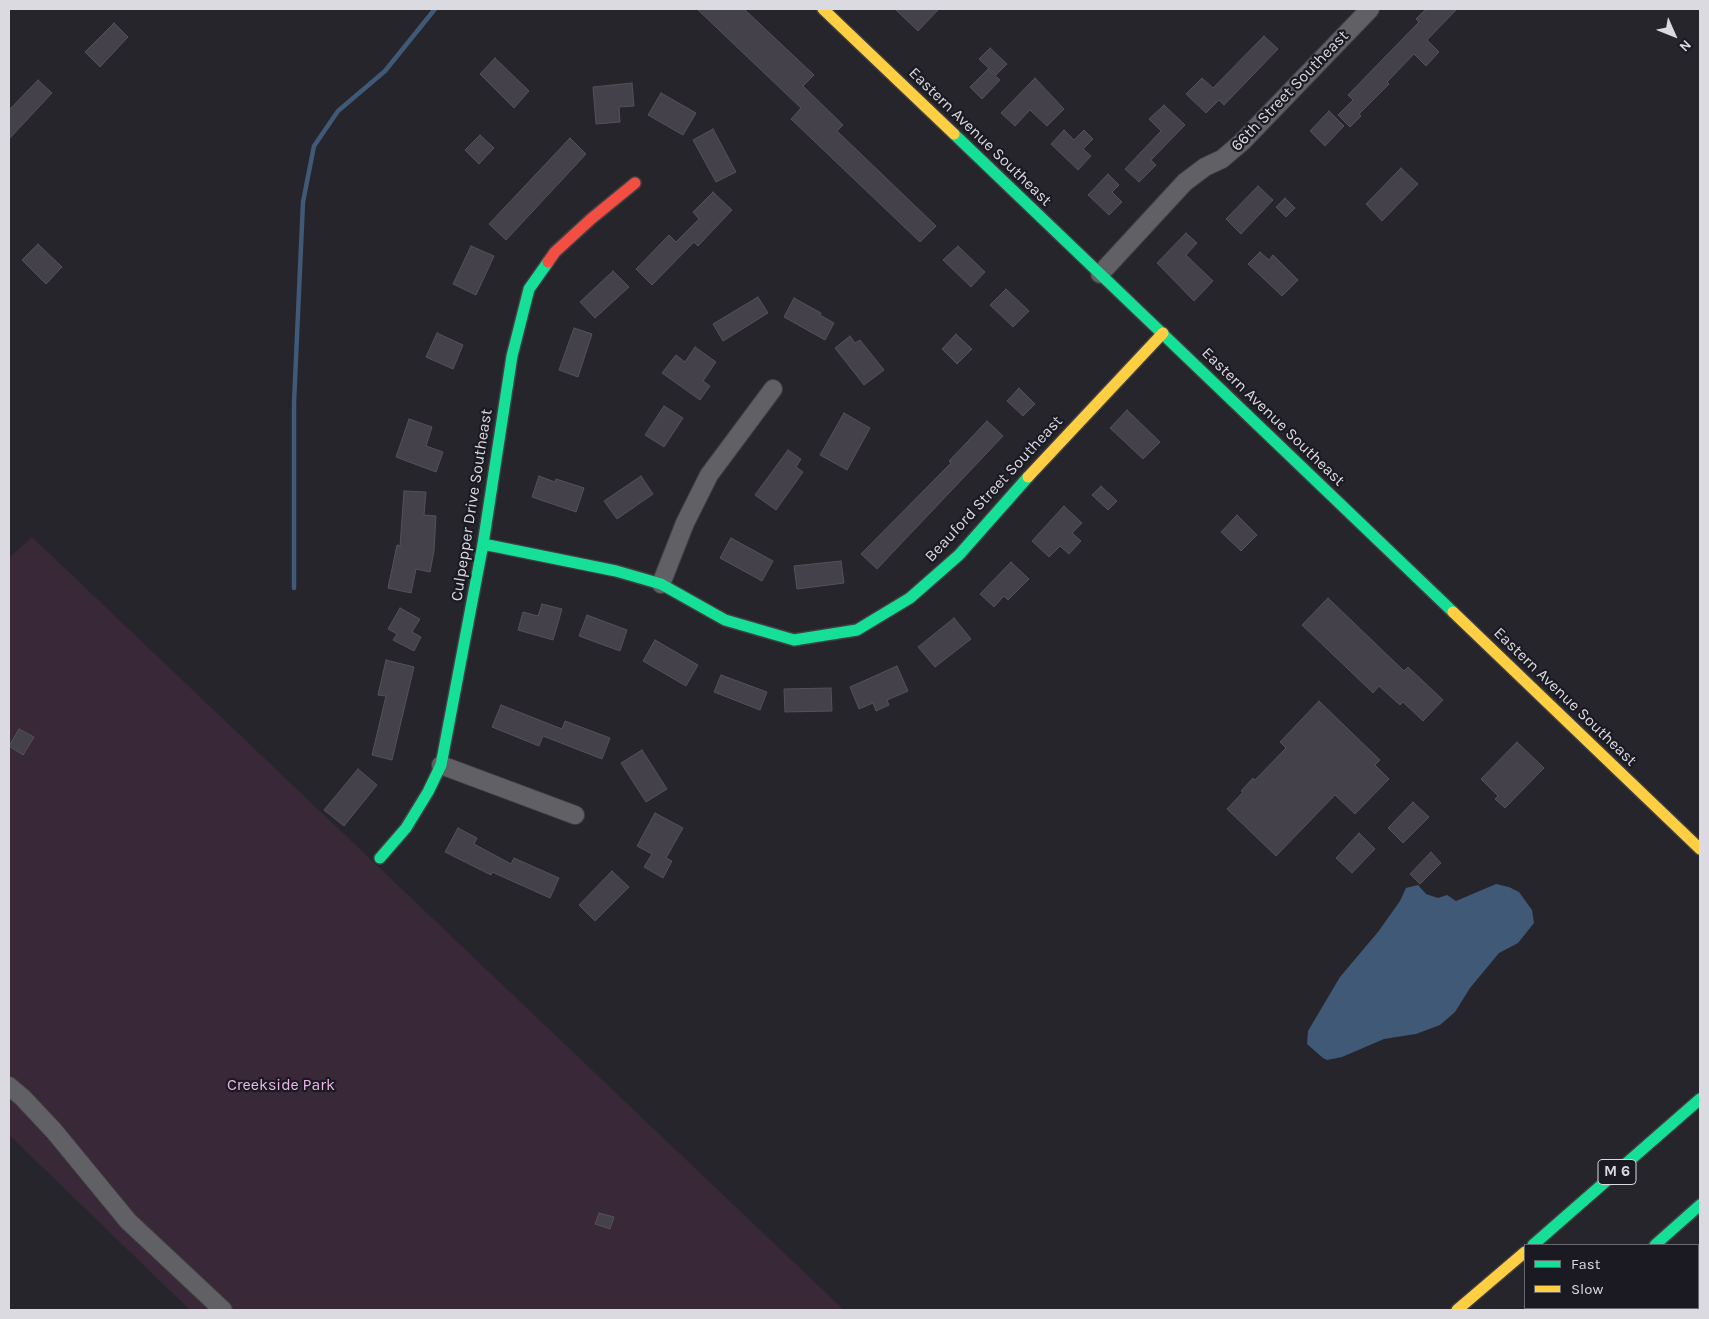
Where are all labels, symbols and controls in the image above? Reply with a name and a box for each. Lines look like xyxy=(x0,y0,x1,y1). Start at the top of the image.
north arrow xyxy=(1649,10,1699,60)
street label: 66th Street Southeast xyxy=(1227,27,1353,155)
text: N xyxy=(1676,36,1695,55)
street label: Eastern Avenue Southeast xyxy=(905,64,1055,210)
street label: Eastern Avenue Southeast xyxy=(1198,344,1348,490)
street label: Culpepper Drive Southeast xyxy=(447,407,497,603)
street label: Beauford Street Southeast xyxy=(921,412,1067,566)
street label: Eastern Avenue Southeast xyxy=(1490,624,1640,770)
park label: Creekside Park xyxy=(227,1075,335,1095)
road number: M 6 xyxy=(1598,1160,1636,1184)
legend xyxy=(1524,1244,1699,1309)
text: Fast xyxy=(1571,1255,1600,1273)
text: Slow xyxy=(1571,1280,1603,1298)

